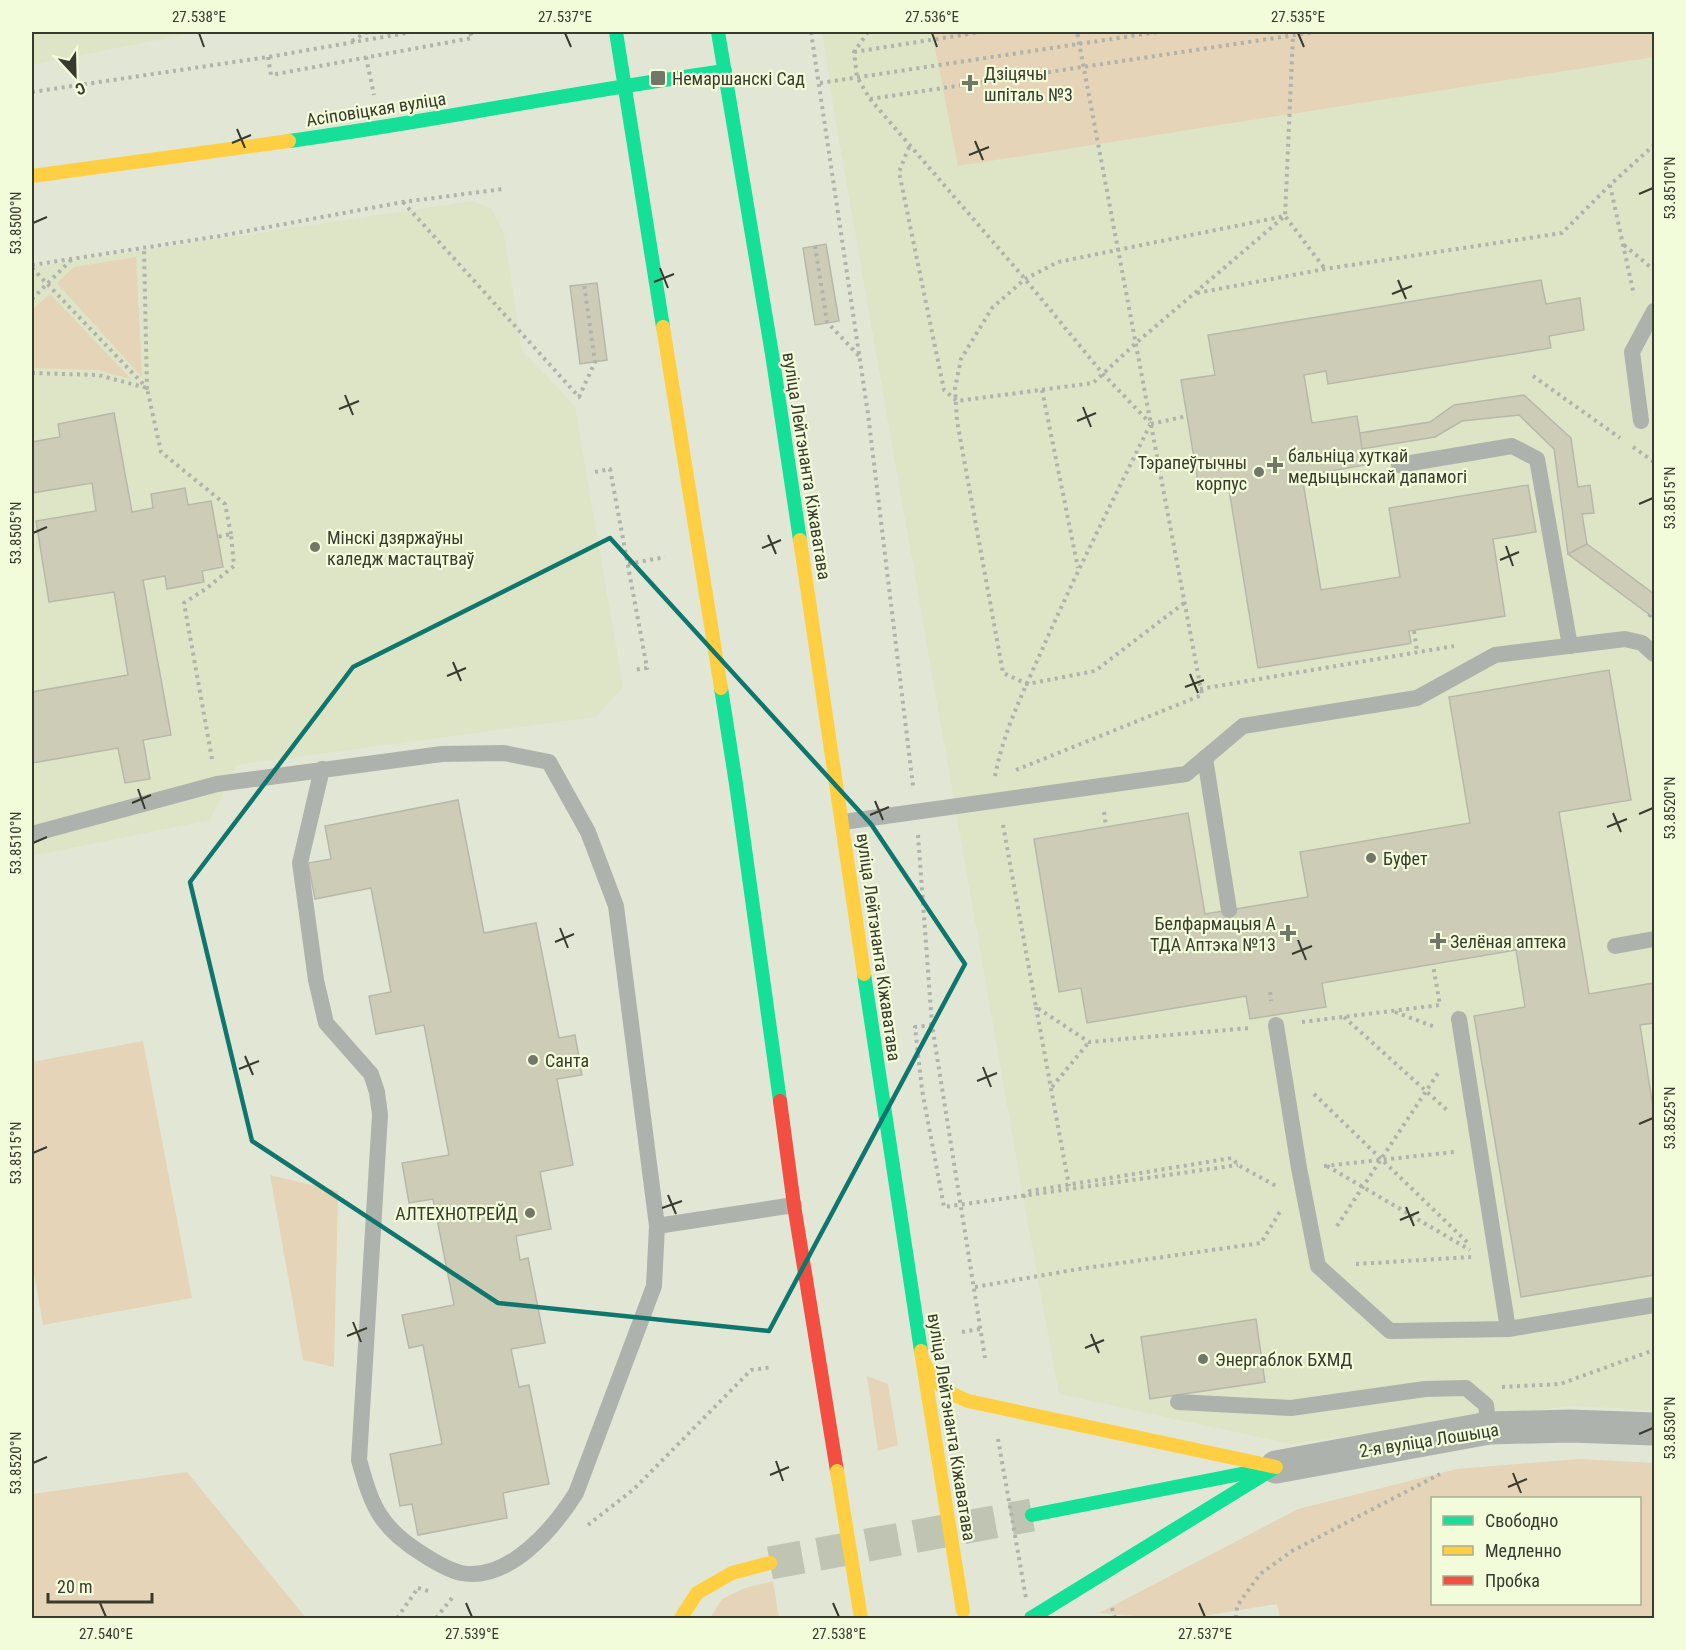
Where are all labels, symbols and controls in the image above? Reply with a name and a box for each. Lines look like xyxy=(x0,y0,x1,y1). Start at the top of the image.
text: 27.538°E xyxy=(172,8,226,26)
text: 27.537°E xyxy=(538,8,592,26)
text: 27.536°E xyxy=(905,8,959,26)
text: 27.535°E xyxy=(1271,8,1325,26)
north arrow xyxy=(45,45,105,105)
place label: Дзіцячы шпіталь №3 xyxy=(984,63,1073,105)
place label: Немаршанскі Сад xyxy=(672,68,805,89)
marker: Немаршанскі Сад xyxy=(649,69,667,87)
marker: Дзіцячы шпіталь №3 xyxy=(961,74,979,92)
text: С xyxy=(73,78,88,99)
street label: Асіповіцкая вуліца xyxy=(305,88,447,130)
text: 53.8510°N xyxy=(1661,156,1679,220)
text: 53.8500°N xyxy=(7,191,25,255)
street label: вуліца Лейтэнанта Кіжаватава xyxy=(779,351,835,581)
place label: бальніца хуткай медыцынскай дапамогі xyxy=(1288,445,1467,487)
place label: Тэрапеўтычны корпус xyxy=(1138,452,1247,494)
marker: бальніца хуткай медыцынскай дапамогі xyxy=(1266,456,1284,474)
marker: Тэрапеўтычны корпус xyxy=(1252,465,1266,479)
text: 53.8515°N xyxy=(1661,466,1679,530)
text: 53.8505°N xyxy=(7,501,25,565)
place label: Мінскі дзяржаўны каледж мастацтваў xyxy=(327,527,475,569)
marker: Мінскі дзяржаўны каледж мастацтваў xyxy=(308,540,322,554)
text: 53.8520°N xyxy=(1661,776,1679,840)
text: 53.8510°N xyxy=(7,811,25,875)
street label: вуліца Лейтэнанта Кіжаватава xyxy=(853,832,905,1062)
place label: Буфет xyxy=(1383,848,1428,869)
marker: Буфет xyxy=(1364,851,1378,865)
place label: Белфармацыя А ТДА Аптэка №13 xyxy=(1150,913,1277,955)
marker: Белфармацыя А ТДА Аптэка №13 xyxy=(1281,926,1295,940)
place label: Зелёная аптека xyxy=(1450,931,1566,952)
marker: Зелёная аптека xyxy=(1431,934,1445,948)
place label: Санта xyxy=(545,1050,589,1071)
marker: Санта xyxy=(526,1053,540,1067)
text: 53.8525°N xyxy=(1661,1086,1679,1150)
text: 53.8515°N xyxy=(7,1121,25,1185)
place label: АЛТЕХНОТРЕЙД xyxy=(395,1203,518,1224)
marker: АЛТЕХНОТРЕЙД xyxy=(523,1206,537,1220)
street label: вуліца Лейтэнанта Кіжаватава xyxy=(924,1312,980,1542)
place label: Энергаблок БХМД xyxy=(1215,1349,1353,1370)
marker: Энергаблок БХМД xyxy=(1196,1352,1210,1366)
text: 53.8530°N xyxy=(1661,1396,1679,1460)
street label: 2-я вуліца Лошыца xyxy=(1358,1419,1500,1461)
text: 53.8520°N xyxy=(7,1431,25,1495)
legend xyxy=(1431,1497,1641,1605)
text: Свободно xyxy=(1485,1510,1558,1531)
text: Медленно xyxy=(1485,1540,1562,1561)
scale bar xyxy=(48,1566,152,1604)
text: Пробка xyxy=(1485,1570,1540,1591)
text: 20 m xyxy=(57,1576,92,1597)
text: 27.540°E xyxy=(79,1625,133,1643)
text: 27.539°E xyxy=(445,1625,499,1643)
text: 27.538°E xyxy=(812,1625,866,1643)
text: 27.537°E xyxy=(1178,1625,1232,1643)

